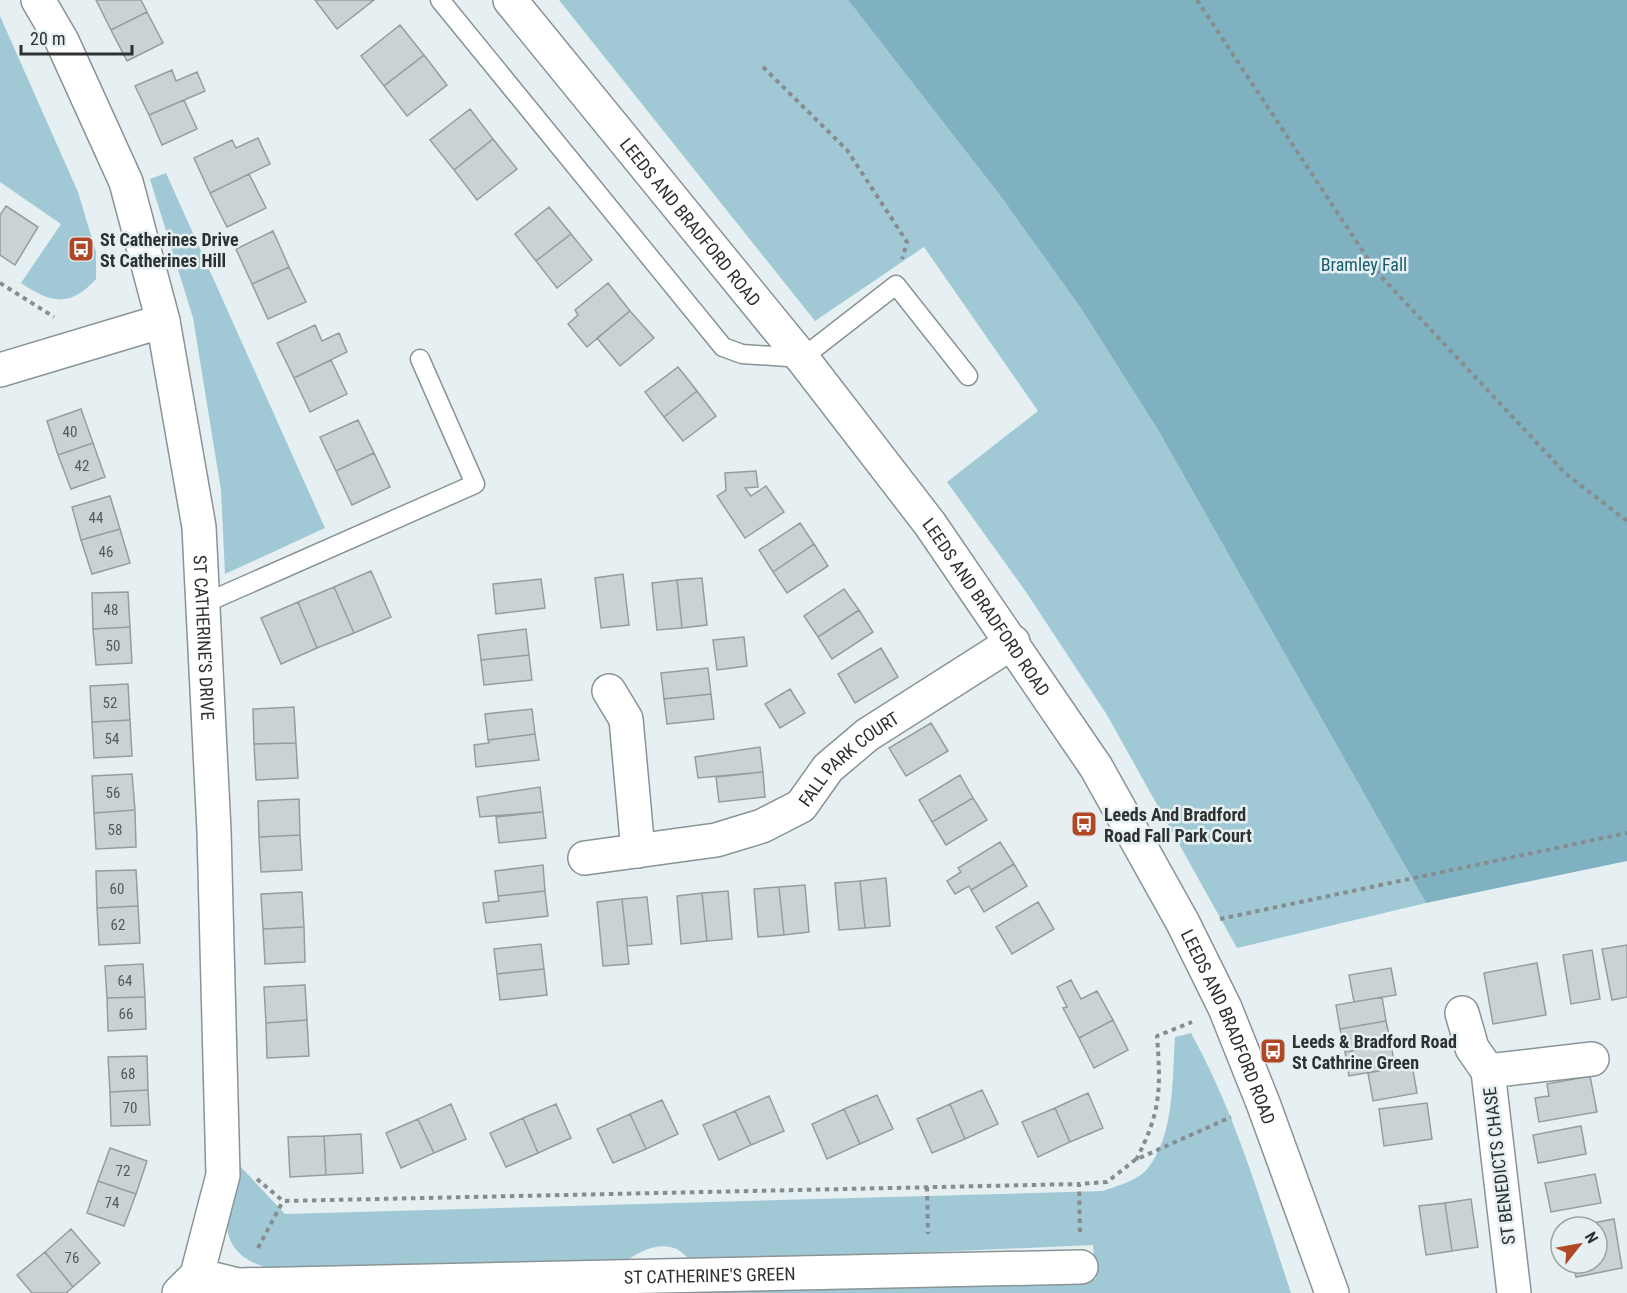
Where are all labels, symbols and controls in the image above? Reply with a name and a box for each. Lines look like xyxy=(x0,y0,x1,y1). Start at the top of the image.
scale bar xyxy=(21,18,132,56)
text: 20 m xyxy=(30,28,65,49)
street label: LEEDS AND BRADFORD ROAD xyxy=(616,133,765,310)
place label: St Catherines Drive St Catherines Hill xyxy=(100,229,239,271)
bus stop icon: St Catherines Drive St Catherines Hill xyxy=(66,234,96,264)
park label: Bramley Fall xyxy=(1321,254,1407,275)
house number: 40 xyxy=(63,423,77,441)
house number: 42 xyxy=(75,457,89,475)
house number: 44 xyxy=(89,509,103,527)
street label: LEEDS AND BRADFORD ROAD xyxy=(919,514,1055,700)
house number: 46 xyxy=(99,543,113,561)
street label: ST CATHERINE'S DRIVE xyxy=(190,554,219,721)
house number: 48 xyxy=(104,601,118,619)
house number: 50 xyxy=(106,637,120,655)
house number: 52 xyxy=(103,694,117,712)
street label: FALL PARK COURT xyxy=(794,707,903,810)
house number: 54 xyxy=(105,730,119,748)
house number: 56 xyxy=(106,784,120,802)
place label: Leeds And Bradford Road Fall Park Court xyxy=(1104,804,1252,846)
bus stop icon: Leeds And Bradford Road Fall Park Court xyxy=(1069,809,1099,839)
house number: 58 xyxy=(108,821,122,839)
house number: 60 xyxy=(110,880,124,898)
house number: 62 xyxy=(111,916,125,934)
street label: LEEDS AND BRADFORD ROAD xyxy=(1177,926,1280,1127)
house number: 64 xyxy=(118,972,132,990)
house number: 66 xyxy=(119,1005,133,1023)
place label: Leeds & Bradford Road St Cathrine Green xyxy=(1292,1031,1457,1073)
bus stop icon: Leeds & Bradford Road St Cathrine Green xyxy=(1258,1036,1288,1066)
house number: 68 xyxy=(121,1065,135,1083)
street label: ST BENEDICTS CHASE xyxy=(1479,1086,1519,1246)
house number: 70 xyxy=(123,1099,137,1117)
house number: 72 xyxy=(116,1162,130,1180)
house number: 74 xyxy=(105,1194,119,1212)
north arrow xyxy=(1549,1215,1609,1275)
text: N xyxy=(1581,1228,1602,1247)
house number: 76 xyxy=(65,1249,79,1267)
street label: ST CATHERINE'S GREEN xyxy=(624,1263,796,1287)

